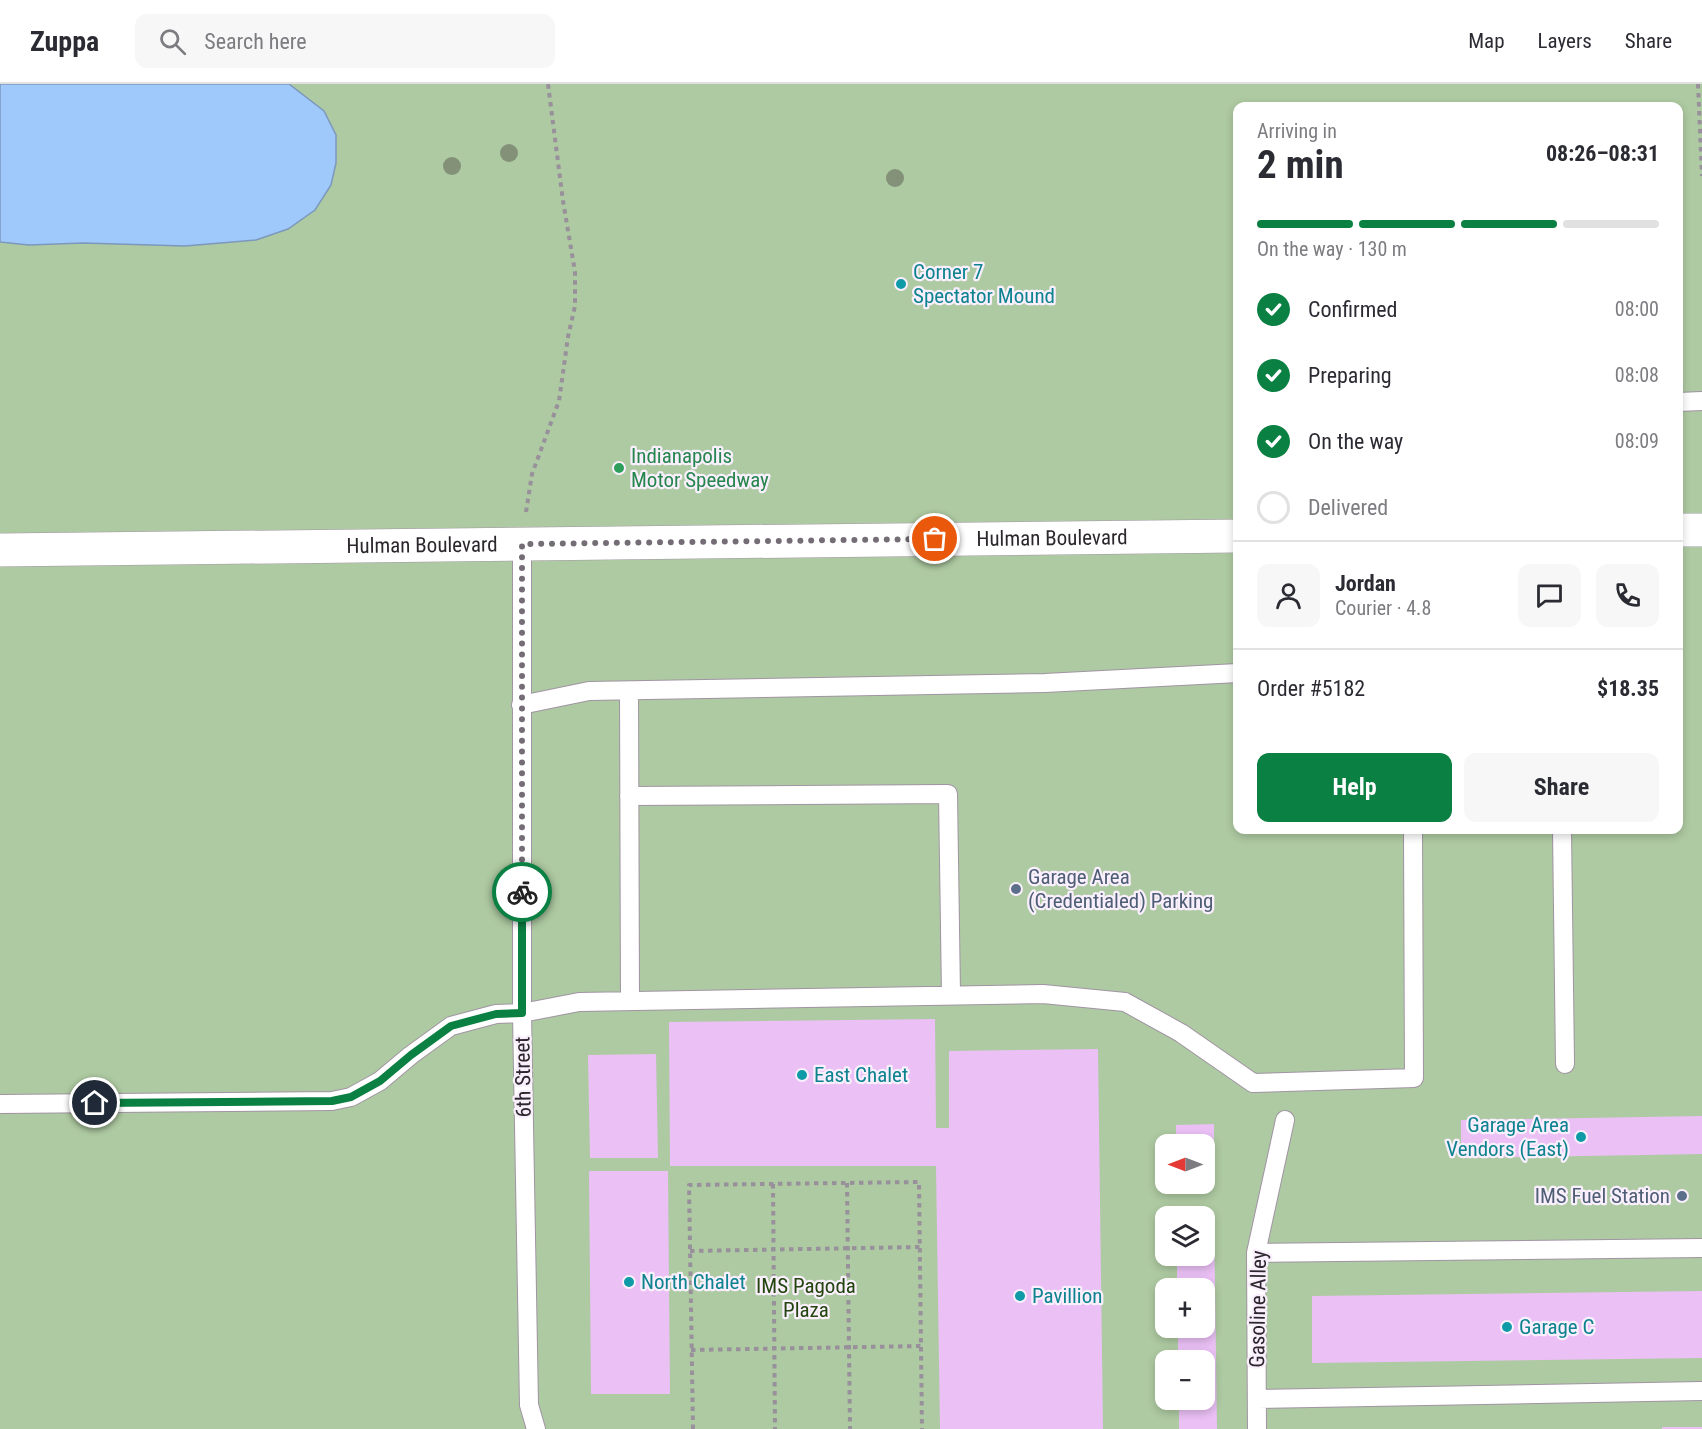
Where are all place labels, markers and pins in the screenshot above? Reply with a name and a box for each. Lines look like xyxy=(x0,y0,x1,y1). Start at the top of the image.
place label: Corner 7 Spectator Mound xyxy=(913,260,1055,308)
marker: Corner 7 Spectator Mound xyxy=(894,277,908,291)
place label: Indianapolis Motor Speedway xyxy=(631,444,769,492)
marker: Indianapolis Motor Speedway xyxy=(612,461,626,475)
pin xyxy=(909,513,960,564)
place label: Garage Area (Credentialed) Parking xyxy=(1028,865,1213,913)
marker: Garage Area (Credentialed) Parking xyxy=(1009,882,1023,896)
place label: East Chalet xyxy=(814,1063,908,1087)
marker: East Chalet xyxy=(795,1068,809,1082)
pin xyxy=(69,1077,120,1128)
place label: Garage Area Vendors (East) xyxy=(1446,1113,1569,1161)
marker: Garage Area Vendors (East) xyxy=(1574,1130,1588,1144)
place label: IMS Fuel Station xyxy=(1535,1184,1670,1208)
marker: IMS Fuel Station xyxy=(1675,1189,1689,1203)
place label: North Chalet xyxy=(641,1270,746,1294)
marker: North Chalet xyxy=(622,1275,636,1289)
place label: Pavillion xyxy=(1032,1284,1102,1308)
marker: Pavillion xyxy=(1013,1289,1027,1303)
place label: Garage C xyxy=(1519,1315,1594,1339)
marker: Garage C xyxy=(1500,1320,1514,1334)

